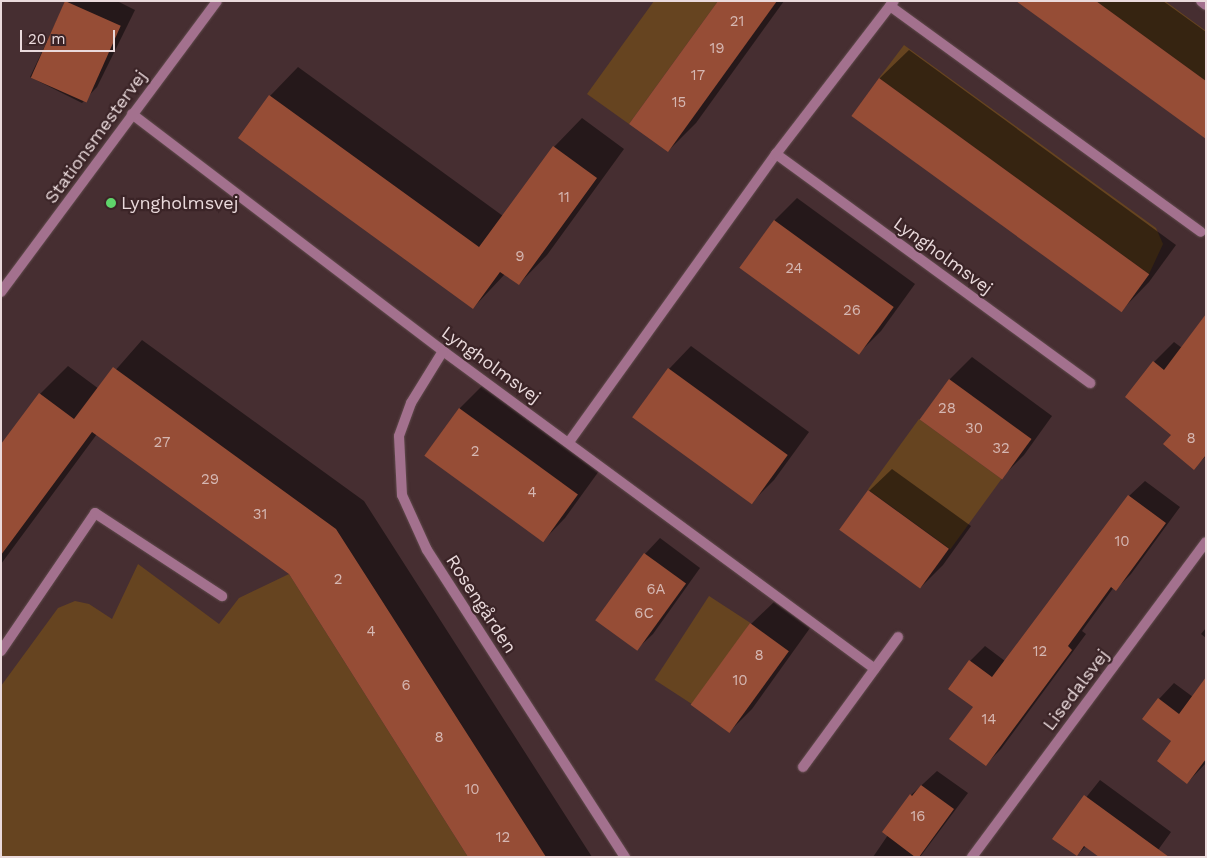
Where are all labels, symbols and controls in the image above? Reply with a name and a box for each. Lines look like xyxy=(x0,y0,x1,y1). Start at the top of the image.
house number: 21 xyxy=(730,13,744,31)
scale bar xyxy=(22,20,118,52)
text: 20 m xyxy=(28,30,66,48)
house number: 19 xyxy=(709,40,725,58)
street label: Stationsmestervej xyxy=(40,66,152,208)
house number: 17 xyxy=(691,67,705,85)
house number: 15 xyxy=(672,94,686,112)
house number: 11 xyxy=(558,189,570,207)
place label: Lyngholmsvej xyxy=(121,192,239,214)
marker: Lyngholmsvej xyxy=(105,197,117,209)
street label: Lyngholmsvej xyxy=(889,213,997,299)
house number: 9 xyxy=(515,248,525,266)
house number: 24 xyxy=(785,260,803,278)
house number: 26 xyxy=(843,302,861,320)
street label: Lyngholmsvej xyxy=(437,322,545,408)
house number: 28 xyxy=(938,400,956,418)
house number: 30 xyxy=(965,420,983,438)
house number: 8 xyxy=(1186,430,1196,448)
house number: 27 xyxy=(154,434,170,452)
house number: 32 xyxy=(992,440,1010,458)
house number: 2 xyxy=(471,443,479,461)
house number: 29 xyxy=(201,471,219,489)
house number: 4 xyxy=(527,484,537,502)
house number: 31 xyxy=(253,506,267,524)
house number: 10 xyxy=(1114,533,1130,551)
street label: Rosengården xyxy=(441,551,521,657)
house number: 2 xyxy=(334,571,342,589)
house number: 6A xyxy=(646,581,666,599)
house number: 6C xyxy=(634,605,654,623)
house number: 4 xyxy=(366,623,376,641)
house number: 12 xyxy=(1033,643,1047,661)
street label: Lisedalsvej xyxy=(1038,645,1114,735)
house number: 8 xyxy=(754,647,764,665)
house number: 10 xyxy=(732,672,748,690)
house number: 6 xyxy=(401,677,411,695)
house number: 14 xyxy=(981,711,997,729)
house number: 8 xyxy=(434,729,444,747)
house number: 10 xyxy=(464,781,480,799)
house number: 16 xyxy=(911,808,925,826)
house number: 12 xyxy=(496,829,510,847)

